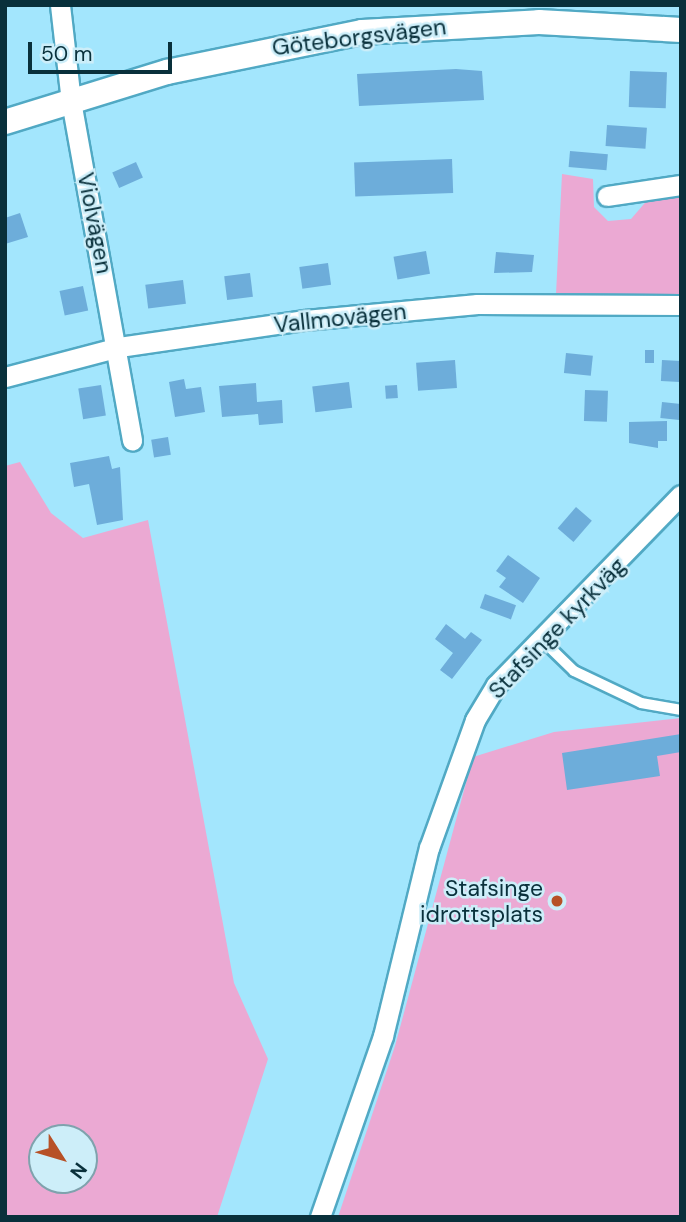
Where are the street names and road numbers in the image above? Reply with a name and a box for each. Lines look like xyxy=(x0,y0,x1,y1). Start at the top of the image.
street label: Göteborgsvägen xyxy=(270,13,448,61)
street label: Violvägen xyxy=(72,170,118,276)
street label: Vallmovägen xyxy=(272,297,408,339)
street label: Stafsinge kyrkväg xyxy=(483,552,631,704)

